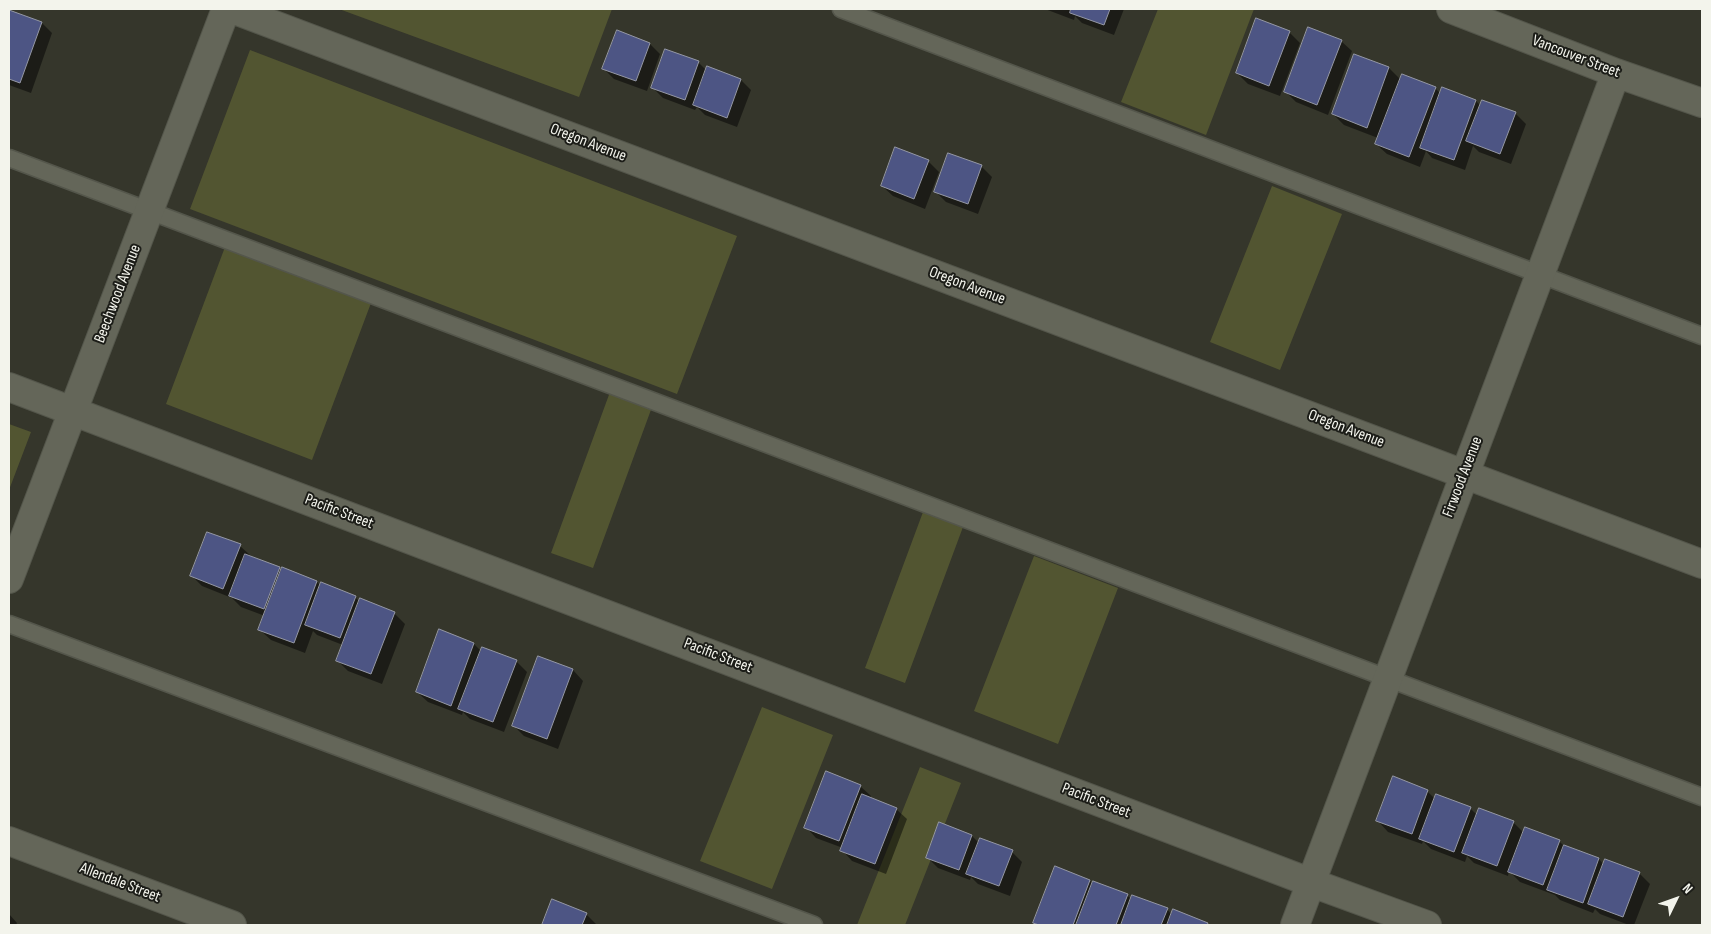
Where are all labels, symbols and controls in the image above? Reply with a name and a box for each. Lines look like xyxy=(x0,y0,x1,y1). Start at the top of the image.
street label: Vancouver Street xyxy=(1529,31,1623,83)
street label: Oregon Avenue xyxy=(547,120,629,166)
street label: Beechwood Avenue xyxy=(90,242,146,346)
street label: Oregon Avenue xyxy=(926,263,1008,309)
street label: Oregon Avenue xyxy=(1305,406,1387,452)
street label: Firwood Avenue xyxy=(1439,434,1487,520)
street label: Pacific Street xyxy=(302,490,376,534)
street label: Pacific Street xyxy=(681,634,755,678)
street label: Pacific Street xyxy=(1059,779,1133,823)
street label: Allendale Street xyxy=(77,859,163,907)
north arrow xyxy=(1651,874,1701,924)
text: N xyxy=(1679,880,1696,897)

